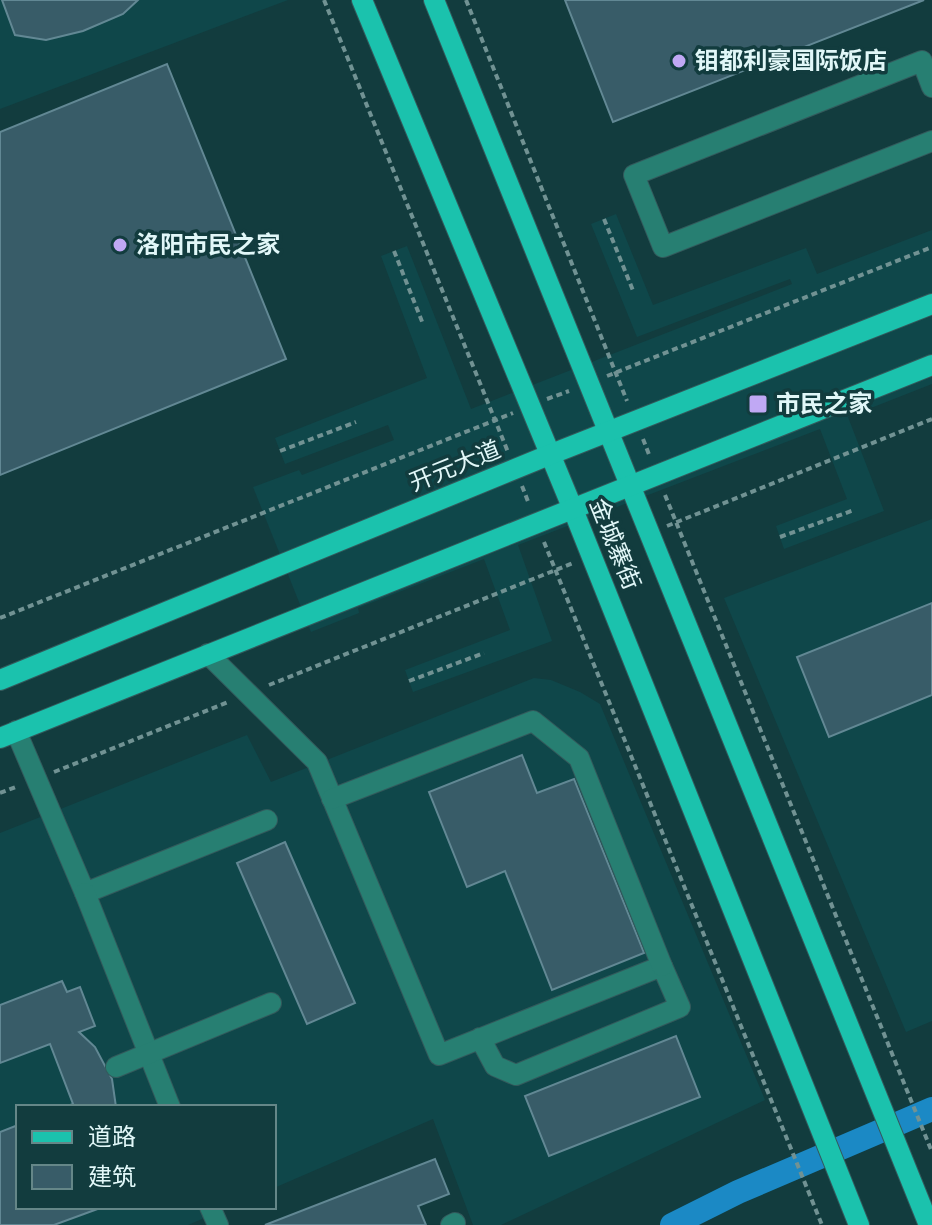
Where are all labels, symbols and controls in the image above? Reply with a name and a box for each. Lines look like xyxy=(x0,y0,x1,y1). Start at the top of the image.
place label: 钼都利豪国际饭店 xyxy=(695,41,887,76)
marker: 钼都利豪国际饭店 xyxy=(670,52,688,70)
place label: 洛阳市民之家 xyxy=(136,225,280,260)
marker: 洛阳市民之家 xyxy=(111,236,129,254)
place label: 市民之家 xyxy=(776,384,872,419)
marker: 市民之家 xyxy=(747,393,769,415)
street label: 开元大道 xyxy=(403,429,505,498)
street label: 金城寨街 xyxy=(583,492,652,594)
legend xyxy=(16,1105,276,1209)
text: 道路 xyxy=(88,1117,136,1152)
text: 建筑 xyxy=(88,1157,136,1192)

